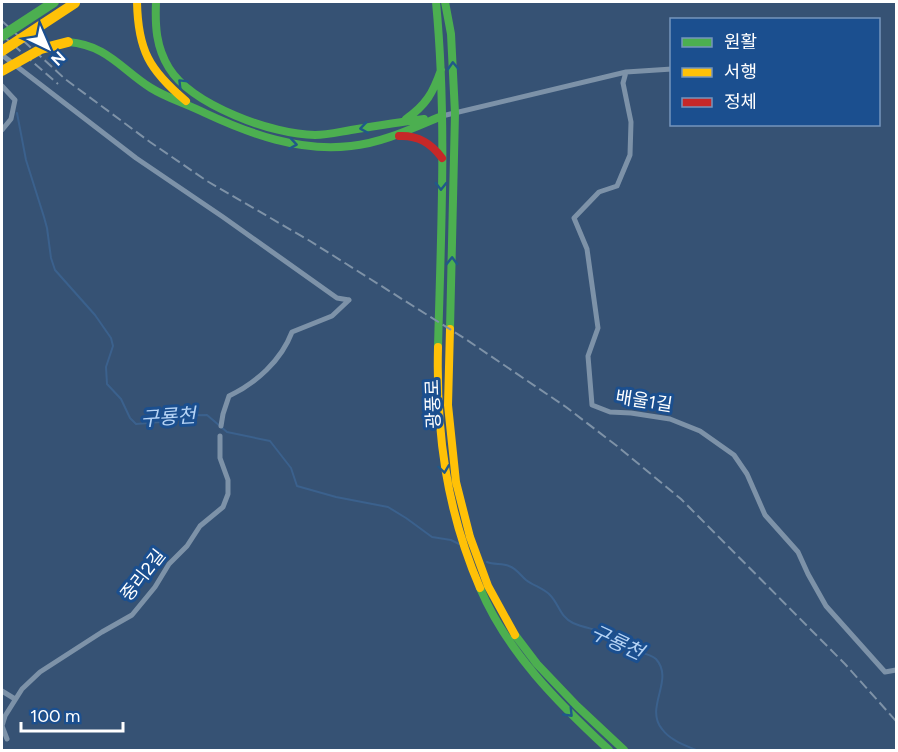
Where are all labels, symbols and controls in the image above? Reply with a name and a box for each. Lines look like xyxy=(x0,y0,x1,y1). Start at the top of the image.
north arrow xyxy=(18,18,78,78)
legend xyxy=(670,18,880,126)
text: 원활 xyxy=(724,31,757,53)
text: N xyxy=(47,47,69,70)
text: 서행 xyxy=(724,61,757,83)
one-way arrow xyxy=(446,62,459,71)
one-way arrow xyxy=(178,80,189,91)
text: 정체 xyxy=(724,91,757,113)
one-way arrow xyxy=(359,121,369,134)
one-way arrow xyxy=(288,137,298,149)
one-way arrow xyxy=(435,181,447,190)
one-way arrow xyxy=(446,257,458,266)
street label: 광풍로 xyxy=(421,379,445,429)
street label: 배울1길 xyxy=(614,386,674,416)
water label: 구룡천 xyxy=(140,403,199,431)
one-way arrow xyxy=(437,464,450,474)
street label: 중리2길 xyxy=(116,545,170,605)
water label: 구룡천 xyxy=(587,619,649,666)
scale bar xyxy=(21,695,123,733)
text: 100 m xyxy=(30,705,80,727)
one-way arrow xyxy=(562,705,573,716)

